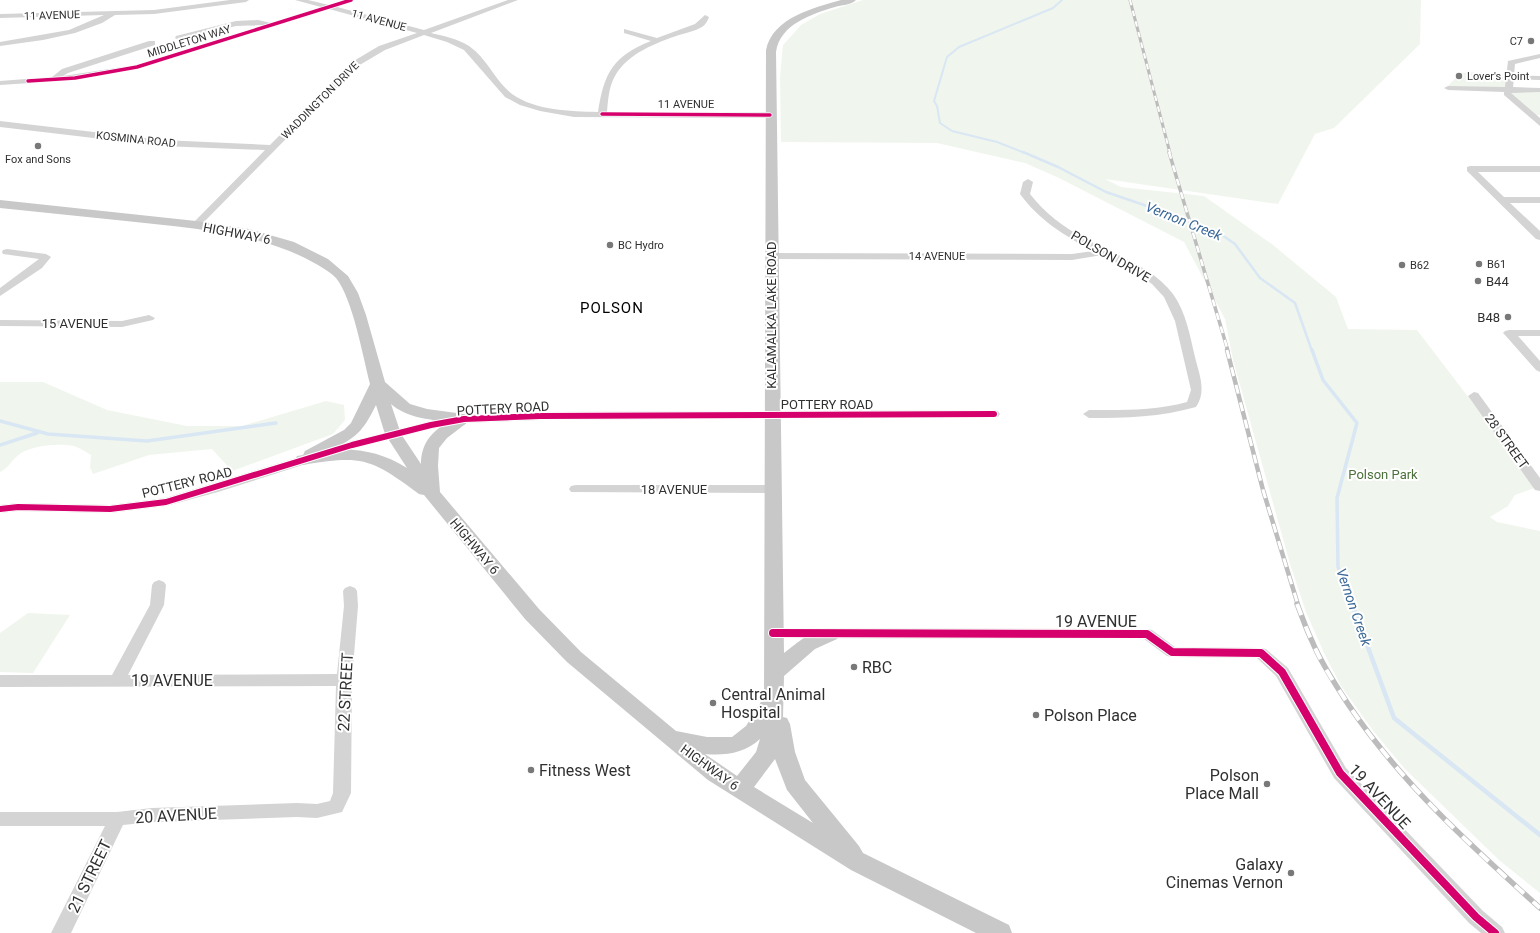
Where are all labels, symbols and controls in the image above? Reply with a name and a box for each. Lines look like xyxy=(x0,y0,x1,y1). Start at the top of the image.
street label: 11 AVENUE xyxy=(350,7,408,34)
street label: 11 AVENUE xyxy=(24,8,80,23)
street label: MIDDLETON WAY xyxy=(146,22,233,60)
place label: C7 xyxy=(1510,35,1523,48)
marker: C7 xyxy=(1526,36,1536,46)
street label: WADDINGTON DRIVE xyxy=(279,59,362,142)
place label: Lover's Point xyxy=(1467,70,1530,83)
marker: Lover's Point xyxy=(1454,71,1464,81)
street label: 11 AVENUE xyxy=(658,98,714,111)
street label: KOSMINA ROAD xyxy=(96,129,176,150)
marker: Fox and Sons xyxy=(33,141,43,151)
place label: Fox and Sons xyxy=(5,153,71,166)
water label: Vernon Creek xyxy=(1143,198,1226,244)
street label: HIGHWAY 6 xyxy=(202,220,272,247)
street label: POLSON DRIVE xyxy=(1068,228,1153,285)
place label: BC Hydro xyxy=(618,239,664,252)
marker: BC Hydro xyxy=(605,240,615,250)
street label: KALAMALKA LAKE ROAD xyxy=(764,241,779,389)
street label: 14 AVENUE xyxy=(909,250,965,263)
place label: B61 xyxy=(1487,258,1506,271)
place label: B62 xyxy=(1410,259,1429,272)
marker: B61 xyxy=(1474,259,1484,269)
marker: B62 xyxy=(1397,260,1407,270)
place label: B44 xyxy=(1486,274,1509,289)
marker: B44 xyxy=(1473,276,1483,286)
district label: POLSON xyxy=(580,299,644,317)
place label: B48 xyxy=(1477,310,1500,325)
marker: B48 xyxy=(1503,312,1513,322)
street label: 15 AVENUE xyxy=(42,316,108,331)
street label: POTTERY ROAD xyxy=(781,397,873,412)
street label: POTTERY ROAD xyxy=(456,399,550,418)
street label: 28 STREET xyxy=(1482,411,1532,472)
street label: POTTERY ROAD xyxy=(140,464,234,501)
park label: Polson Park xyxy=(1348,467,1418,482)
street label: 18 AVENUE xyxy=(641,482,707,497)
street label: HIGHWAY 6 xyxy=(447,515,502,577)
water label: Vernon Creek xyxy=(1333,566,1375,649)
street label: 19 AVENUE xyxy=(1055,612,1137,631)
street label: 22 STREET xyxy=(334,652,357,732)
place label: RBC xyxy=(862,658,892,677)
marker: RBC xyxy=(849,662,859,672)
street label: 19 AVENUE xyxy=(131,671,213,690)
place label: Central Animal Hospital xyxy=(721,685,825,722)
marker: Central Animal Hospital xyxy=(708,698,718,708)
place label: Polson Place xyxy=(1044,706,1137,725)
marker: Polson Place xyxy=(1031,710,1041,720)
street label: HIGHWAY 6 xyxy=(678,741,742,794)
street label: 19 AVENUE xyxy=(1345,760,1415,833)
place label: Fitness West xyxy=(539,761,631,780)
marker: Fitness West xyxy=(526,765,536,775)
place label: Polson Place Mall xyxy=(1185,766,1259,803)
marker: Polson Place Mall xyxy=(1262,779,1272,789)
street label: 20 AVENUE xyxy=(135,804,217,827)
street label: 21 STREET xyxy=(64,836,115,916)
place label: Galaxy Cinemas Vernon xyxy=(1166,855,1283,892)
marker: Galaxy Cinemas Vernon xyxy=(1286,868,1296,878)

